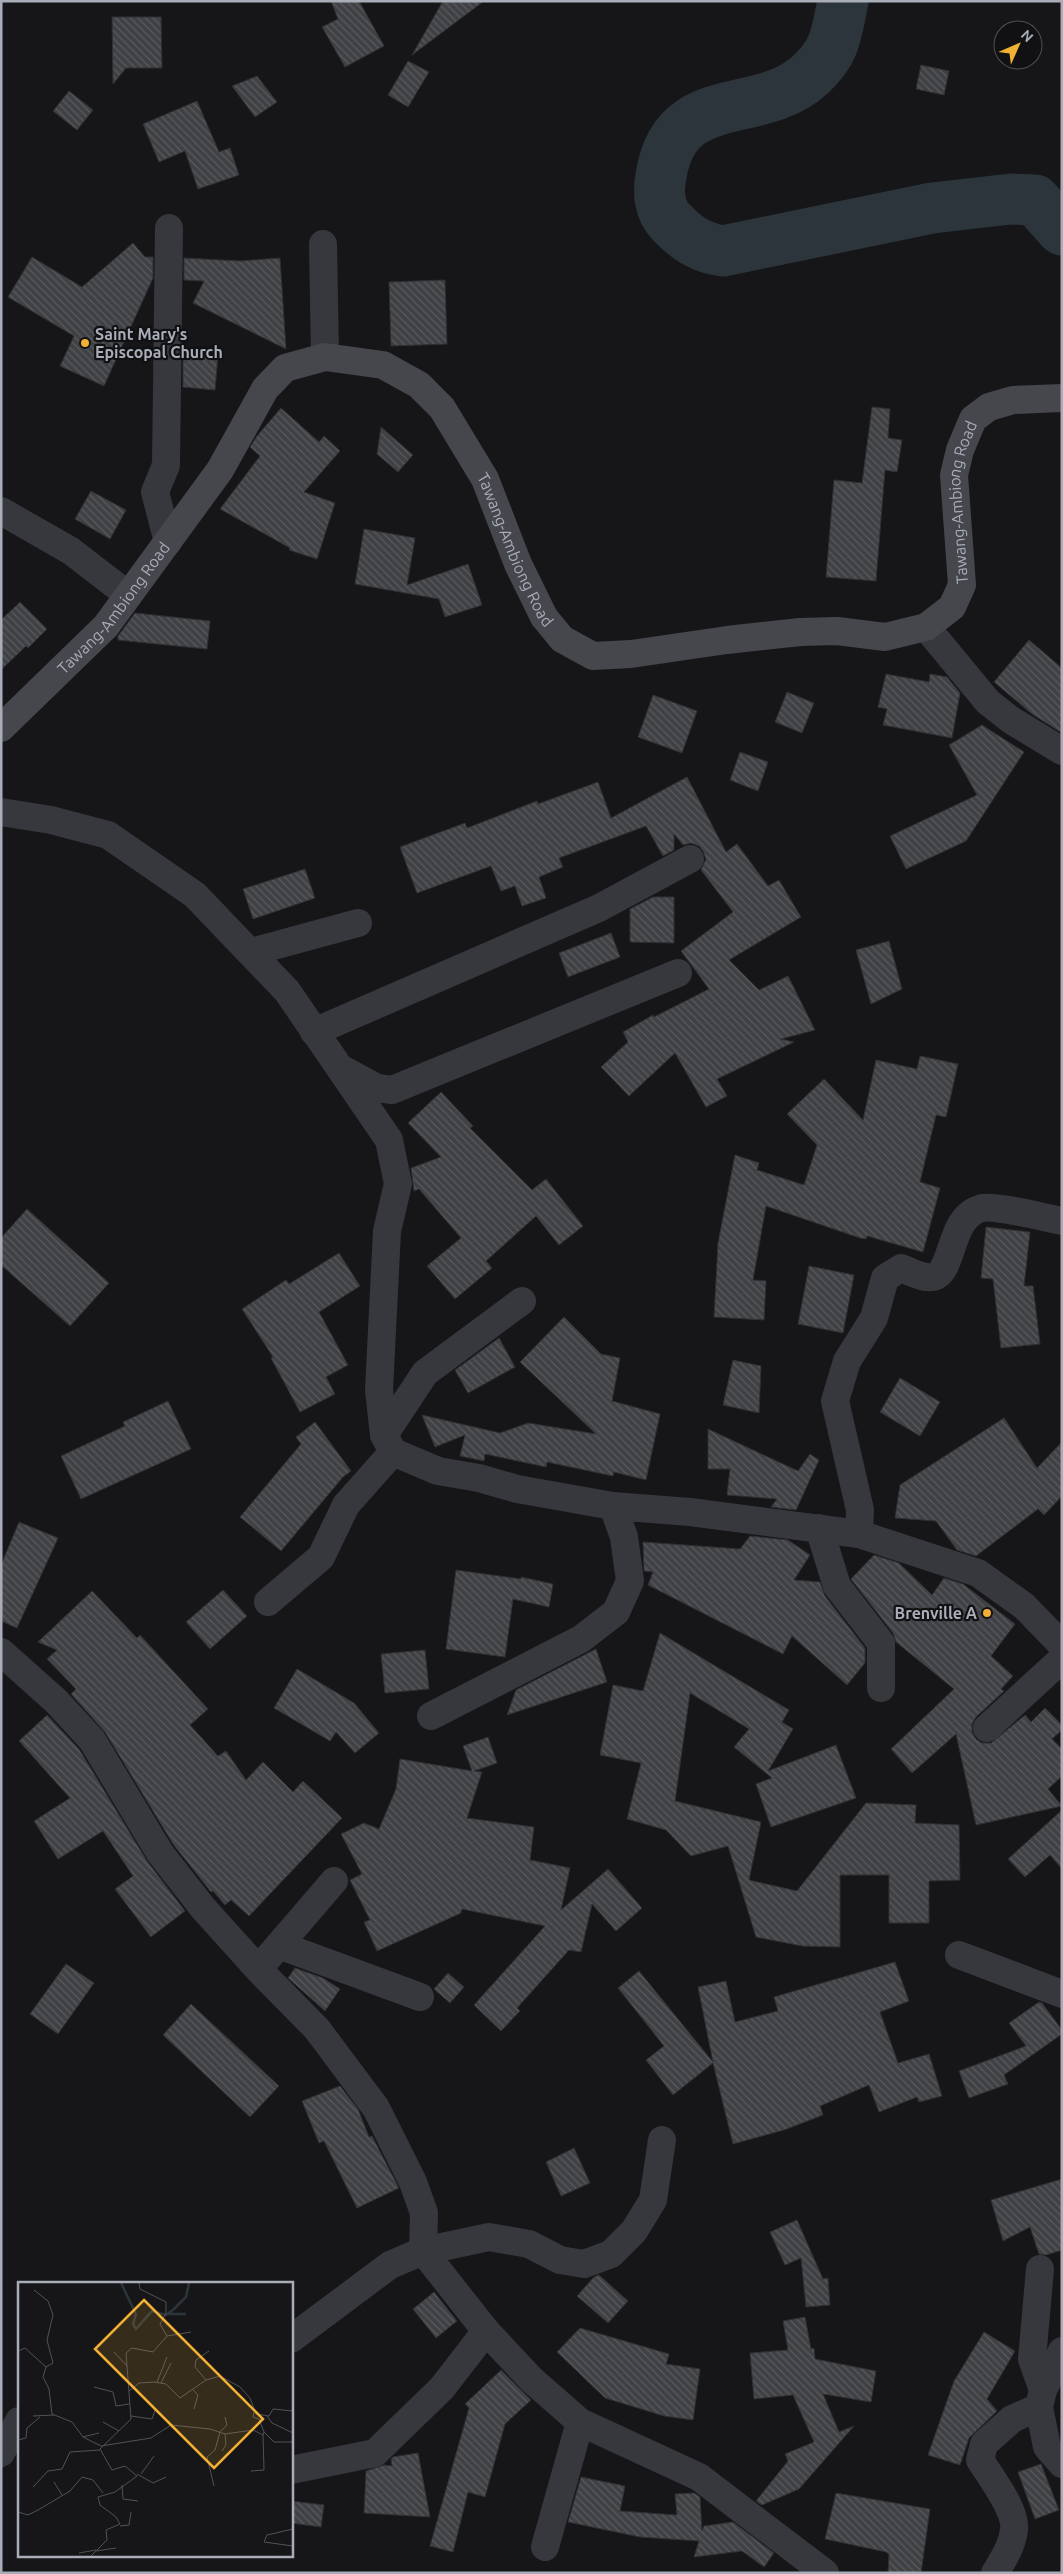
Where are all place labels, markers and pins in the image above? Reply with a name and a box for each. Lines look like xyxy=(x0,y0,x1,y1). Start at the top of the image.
place label: Saint Mary's Episcopal Church xyxy=(95,325,223,361)
marker: Saint Mary's Episcopal Church xyxy=(79,337,91,349)
place label: Brenville A xyxy=(895,1604,978,1622)
marker: Brenville A xyxy=(981,1607,993,1619)

